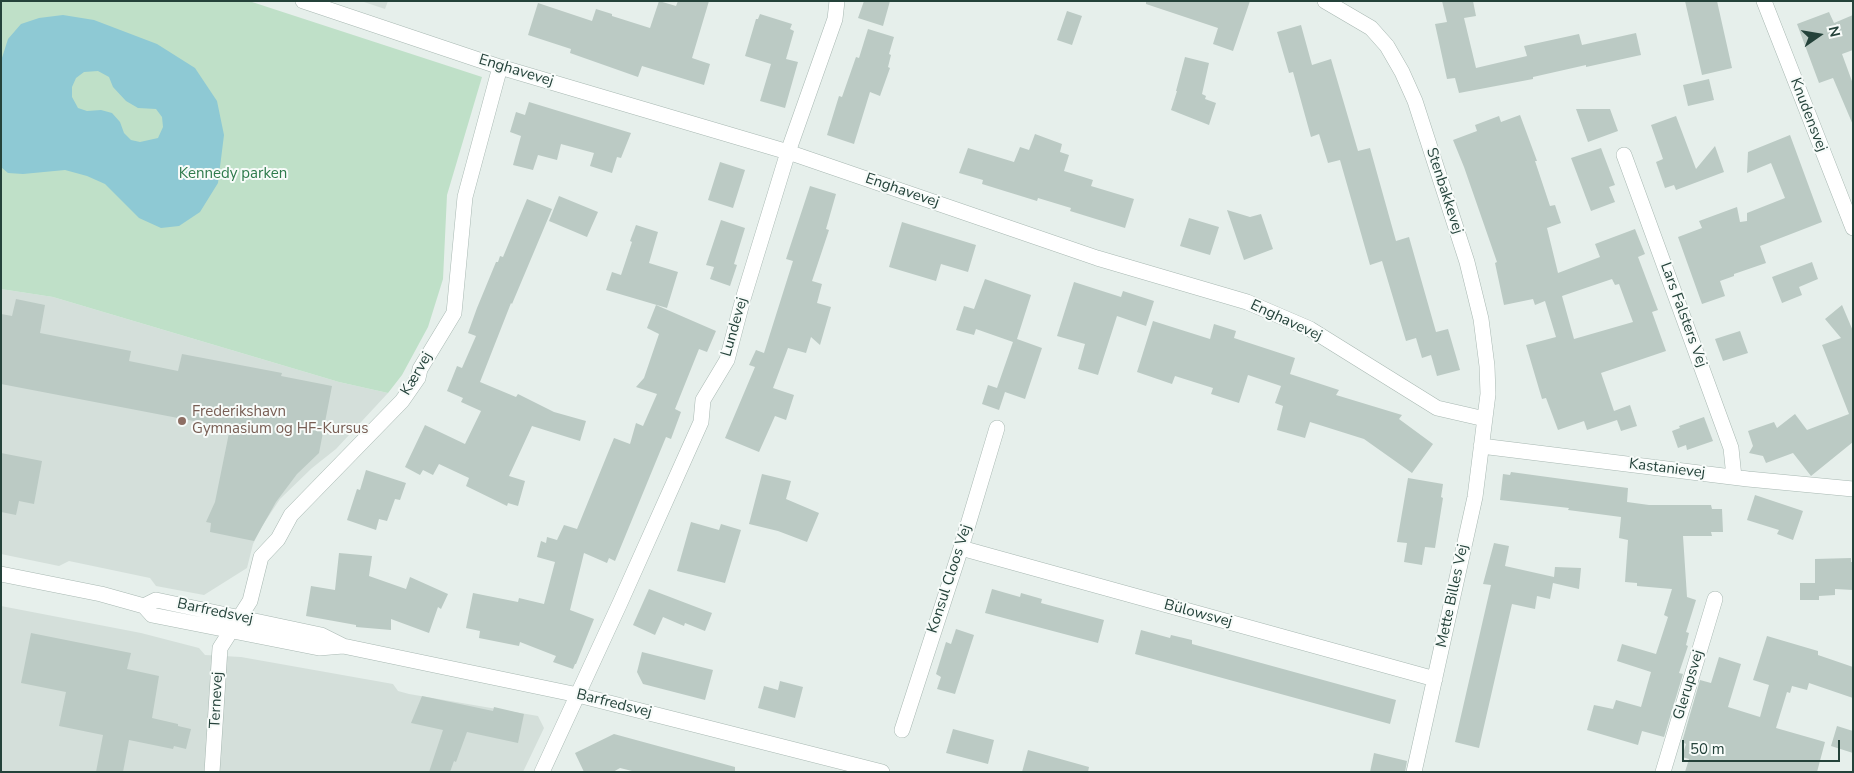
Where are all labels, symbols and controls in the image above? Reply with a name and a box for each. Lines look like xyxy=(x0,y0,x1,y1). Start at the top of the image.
north arrow xyxy=(1794,10,1844,60)
text: N xyxy=(1824,24,1845,39)
street label: Enghavevej xyxy=(477,51,555,91)
street label: Knudensvej xyxy=(1786,75,1830,155)
street label: Stenbakkevej xyxy=(1422,146,1466,236)
park label: Kennedy parken xyxy=(179,165,287,183)
street label: Enghavevej xyxy=(863,170,941,212)
street label: Lars Falsters Vej xyxy=(1656,260,1710,370)
street label: Lundevej xyxy=(718,295,752,359)
street label: Enghavevej xyxy=(1247,297,1325,345)
street label: Kærvej xyxy=(397,349,437,399)
place label: Frederikshavn Gymnasium og HF-Kursus xyxy=(192,403,368,438)
marker: Frederikshavn Gymnasium og HF-Kursus xyxy=(176,415,188,427)
street label: Kastanievej xyxy=(1628,455,1706,483)
street label: Konsul Cloos Vej xyxy=(924,522,976,636)
street label: Mette Billes Vej xyxy=(1433,543,1473,649)
street label: Barfredsvej xyxy=(175,595,255,629)
street label: Bülowsvej xyxy=(1162,596,1234,632)
street label: Glerupsvej xyxy=(1670,648,1708,722)
street label: Ternevej xyxy=(207,671,227,729)
street label: Barfredsvej xyxy=(574,686,654,722)
scale bar xyxy=(1684,730,1842,762)
text: 50 m xyxy=(1690,739,1725,759)

